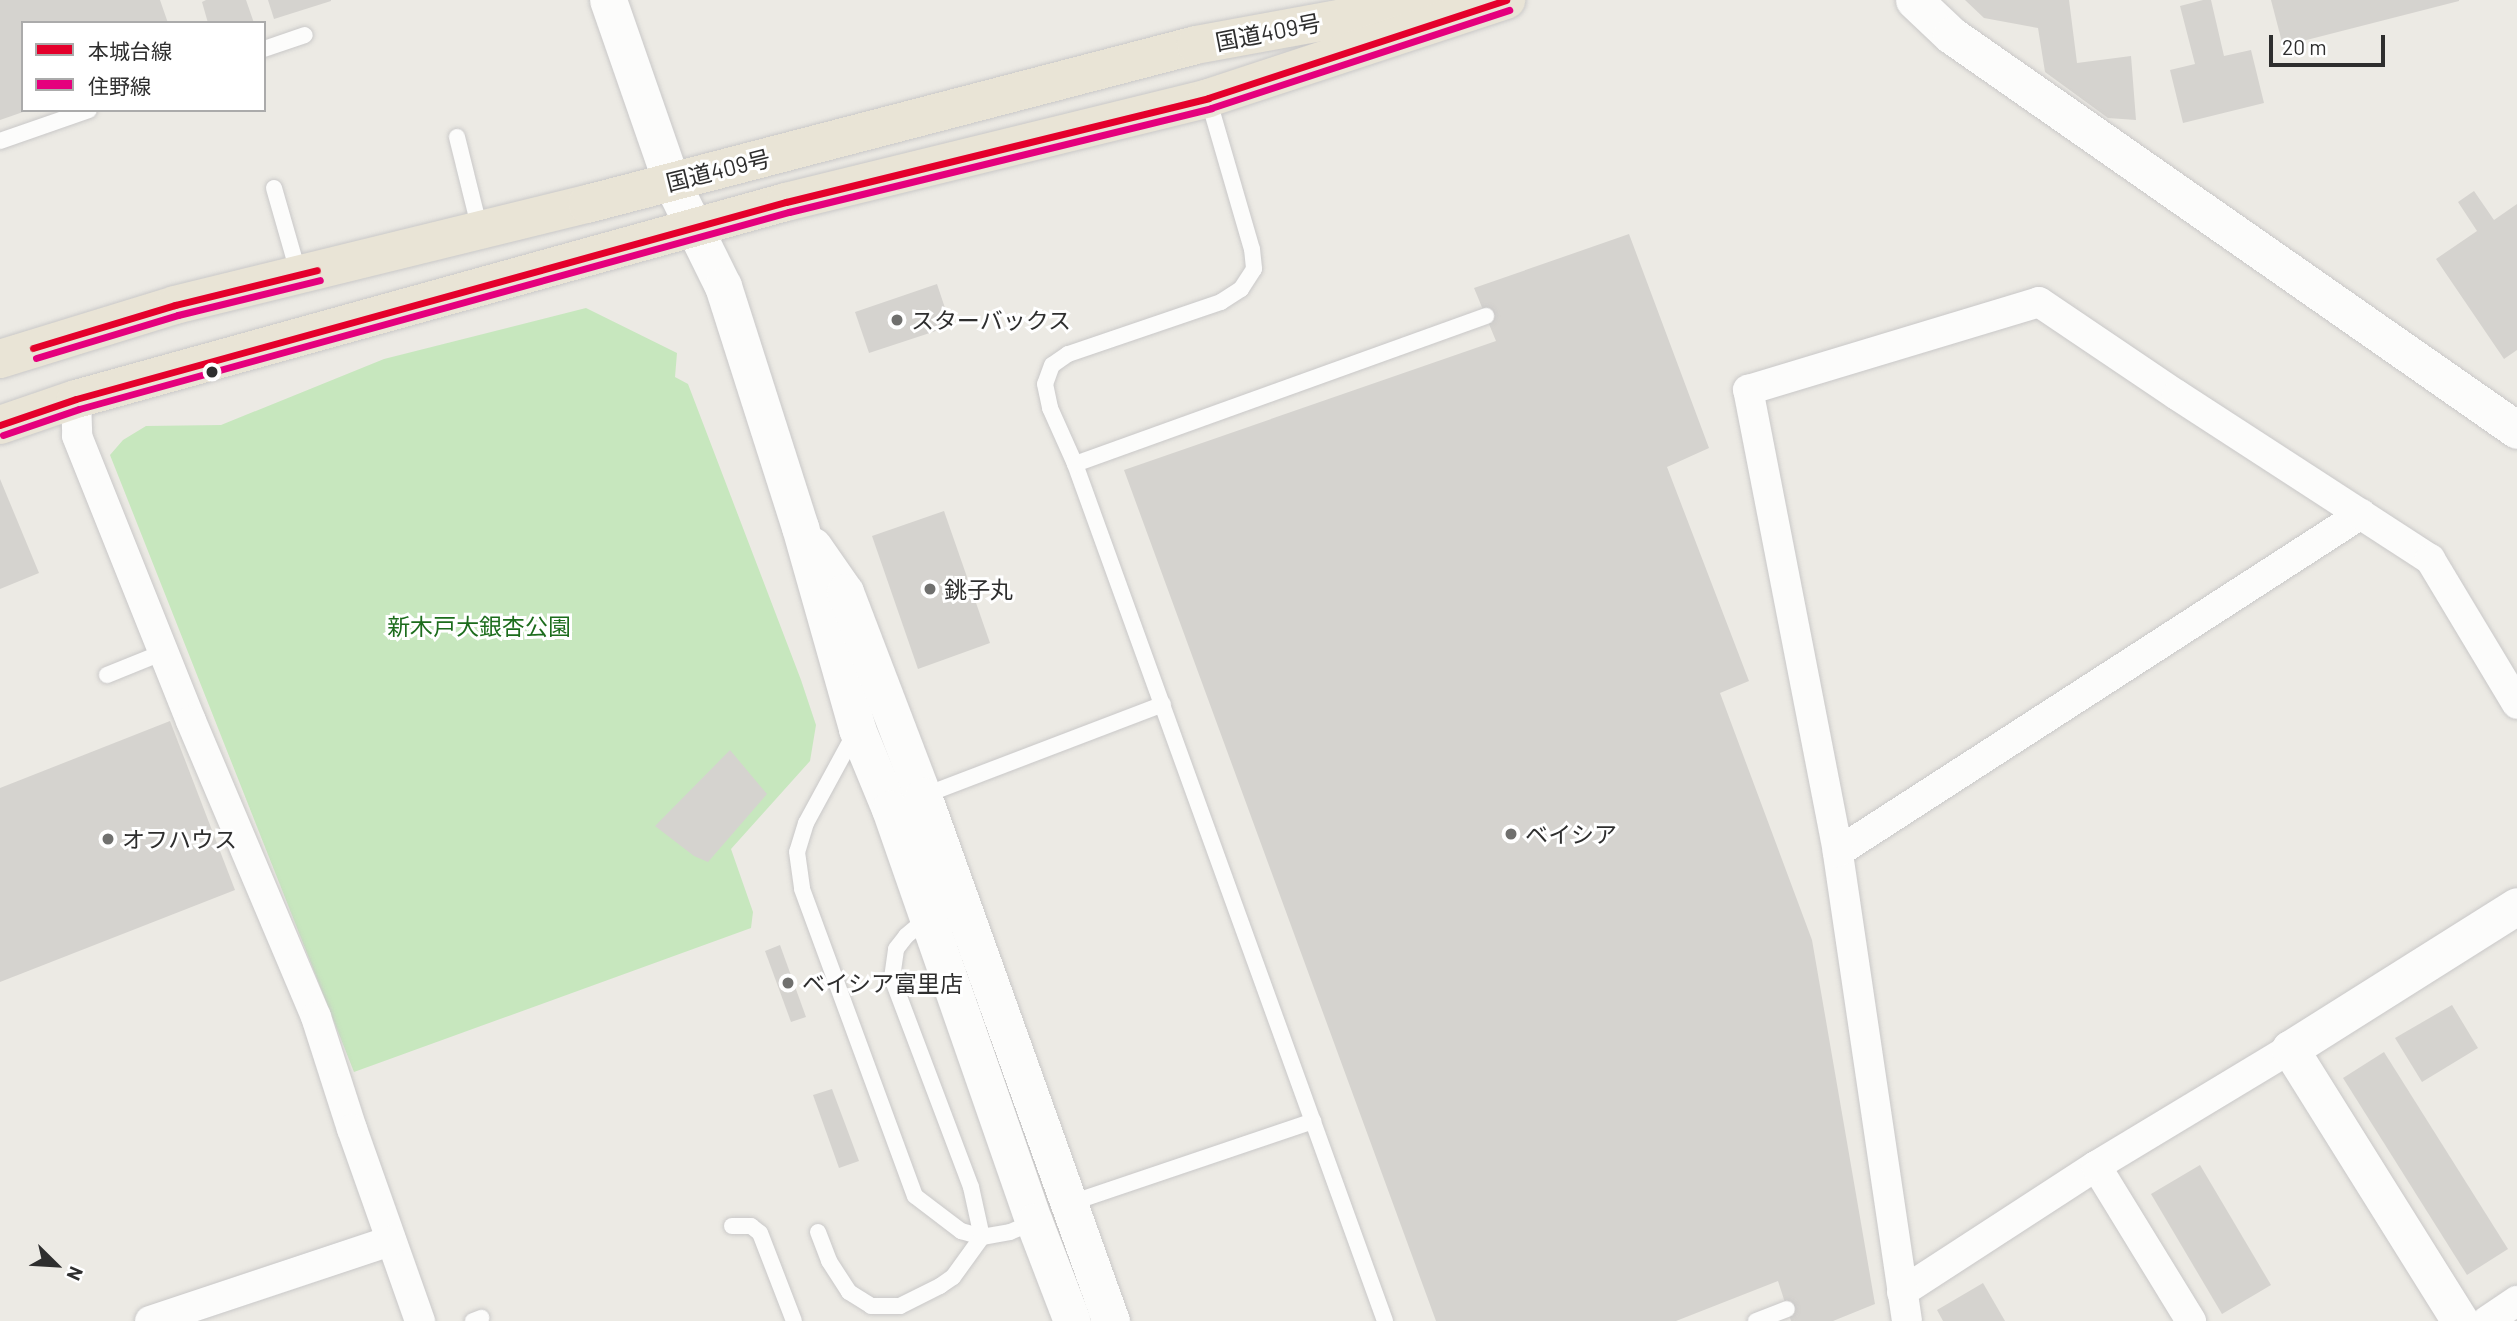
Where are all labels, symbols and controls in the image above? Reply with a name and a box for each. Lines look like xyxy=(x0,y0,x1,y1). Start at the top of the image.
street label: 国道409号 xyxy=(1213,8,1323,56)
legend xyxy=(21,21,266,112)
scale bar xyxy=(2272,21,2388,65)
text: 20 m xyxy=(2282,34,2327,59)
text: 本城台線 xyxy=(88,38,172,63)
text: 住野線 xyxy=(88,73,151,98)
street label: 国道409号 xyxy=(663,144,773,196)
place label: スターバックス xyxy=(911,306,1072,334)
marker: スターバックス xyxy=(889,312,905,328)
unlabelled marker xyxy=(205,365,219,379)
place label: 銚子丸 xyxy=(944,575,1013,603)
marker: 銚子丸 xyxy=(922,581,938,597)
park label: 新木戸大銀杏公園 xyxy=(387,612,571,640)
place label: ベイシア xyxy=(1525,820,1617,848)
place label: オフハウス xyxy=(122,825,237,853)
marker: ベイシア xyxy=(1503,826,1519,842)
marker: オフハウス xyxy=(100,831,116,847)
place label: ベイシア富里店 xyxy=(802,969,963,997)
marker: ベイシア富里店 xyxy=(780,975,796,991)
north arrow xyxy=(21,1230,91,1300)
text: N xyxy=(63,1263,89,1284)

